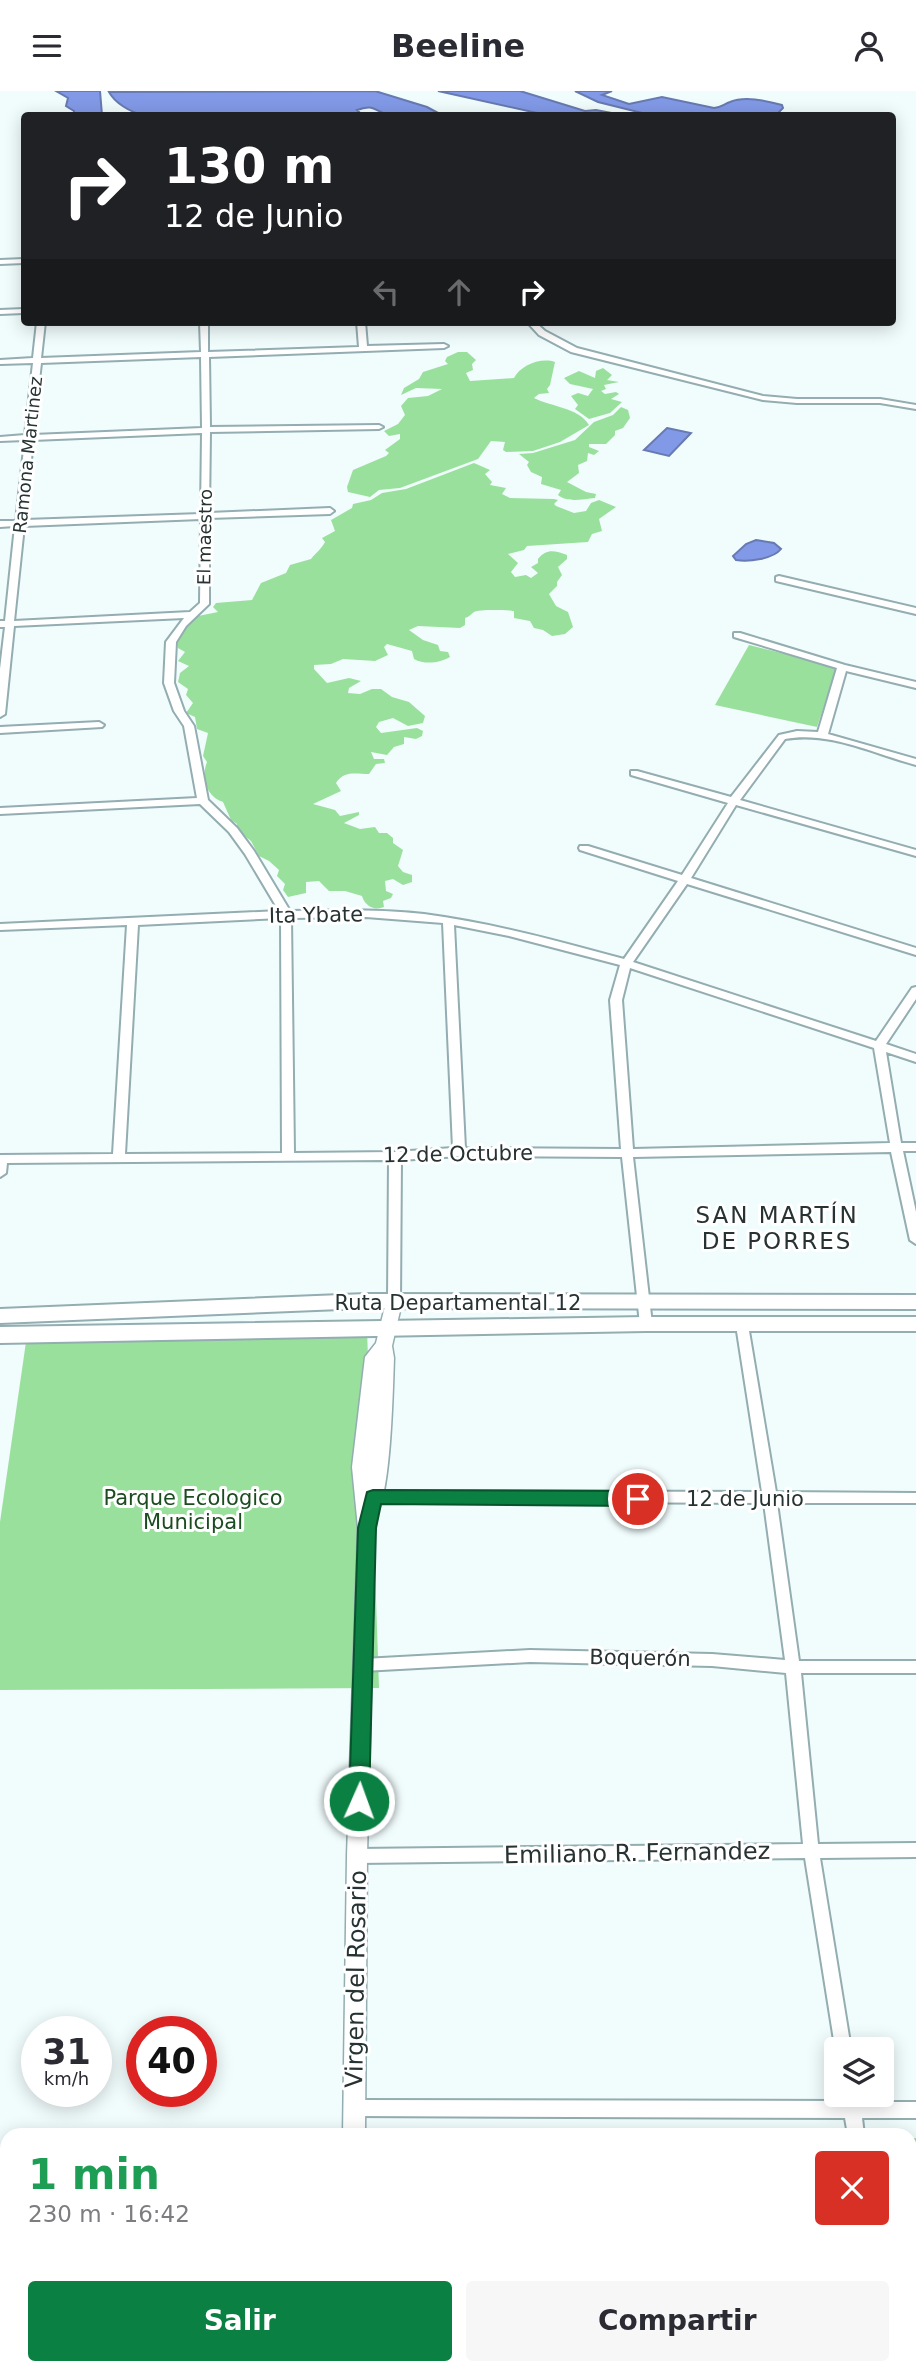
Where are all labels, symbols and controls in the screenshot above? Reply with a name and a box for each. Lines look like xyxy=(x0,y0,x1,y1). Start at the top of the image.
icon: menu xyxy=(28,27,66,65)
text: Beeline xyxy=(391,27,525,65)
icon: person xyxy=(850,27,888,65)
text: 130 m xyxy=(164,138,334,195)
icon: right xyxy=(49,140,140,231)
text: 12 de Junio xyxy=(164,197,344,235)
icon: left xyxy=(367,273,405,311)
icon: ahead xyxy=(440,273,478,311)
icon: right xyxy=(513,273,551,311)
street label: Ramona Martinez xyxy=(9,375,46,535)
street label: El maestro xyxy=(193,489,216,585)
street label: Ita Ybate xyxy=(269,902,363,928)
street label: 12 de Octubre xyxy=(383,1141,533,1167)
district label: SAN MARTÍN DE PORRES xyxy=(695,1201,859,1254)
street label: Ruta Departamental 12 xyxy=(335,1291,581,1315)
pin xyxy=(608,1469,668,1529)
icon: arrive xyxy=(619,1480,657,1518)
park label: Parque Ecologico Municipal xyxy=(104,1486,283,1534)
street label: 12 de Junio xyxy=(686,1487,804,1511)
street label: Boquerón xyxy=(589,1645,691,1671)
position arrow xyxy=(322,1764,396,1838)
street label: Emiliano R. Fernandez xyxy=(504,1837,770,1869)
street label: Virgen del Rosario xyxy=(340,1870,372,2088)
speed limit sign: 40 xyxy=(126,2016,217,2107)
text: 31 xyxy=(42,2032,91,2072)
map controls xyxy=(824,2037,894,2107)
button: layers xyxy=(824,2037,894,2107)
text: km/h xyxy=(44,2068,89,2089)
text: 1 min xyxy=(28,2150,160,2199)
button: close xyxy=(815,2151,889,2225)
text: 230 m · 16:42 xyxy=(28,2201,190,2227)
button: Salir xyxy=(28,2281,452,2361)
button: Compartir xyxy=(466,2281,889,2361)

